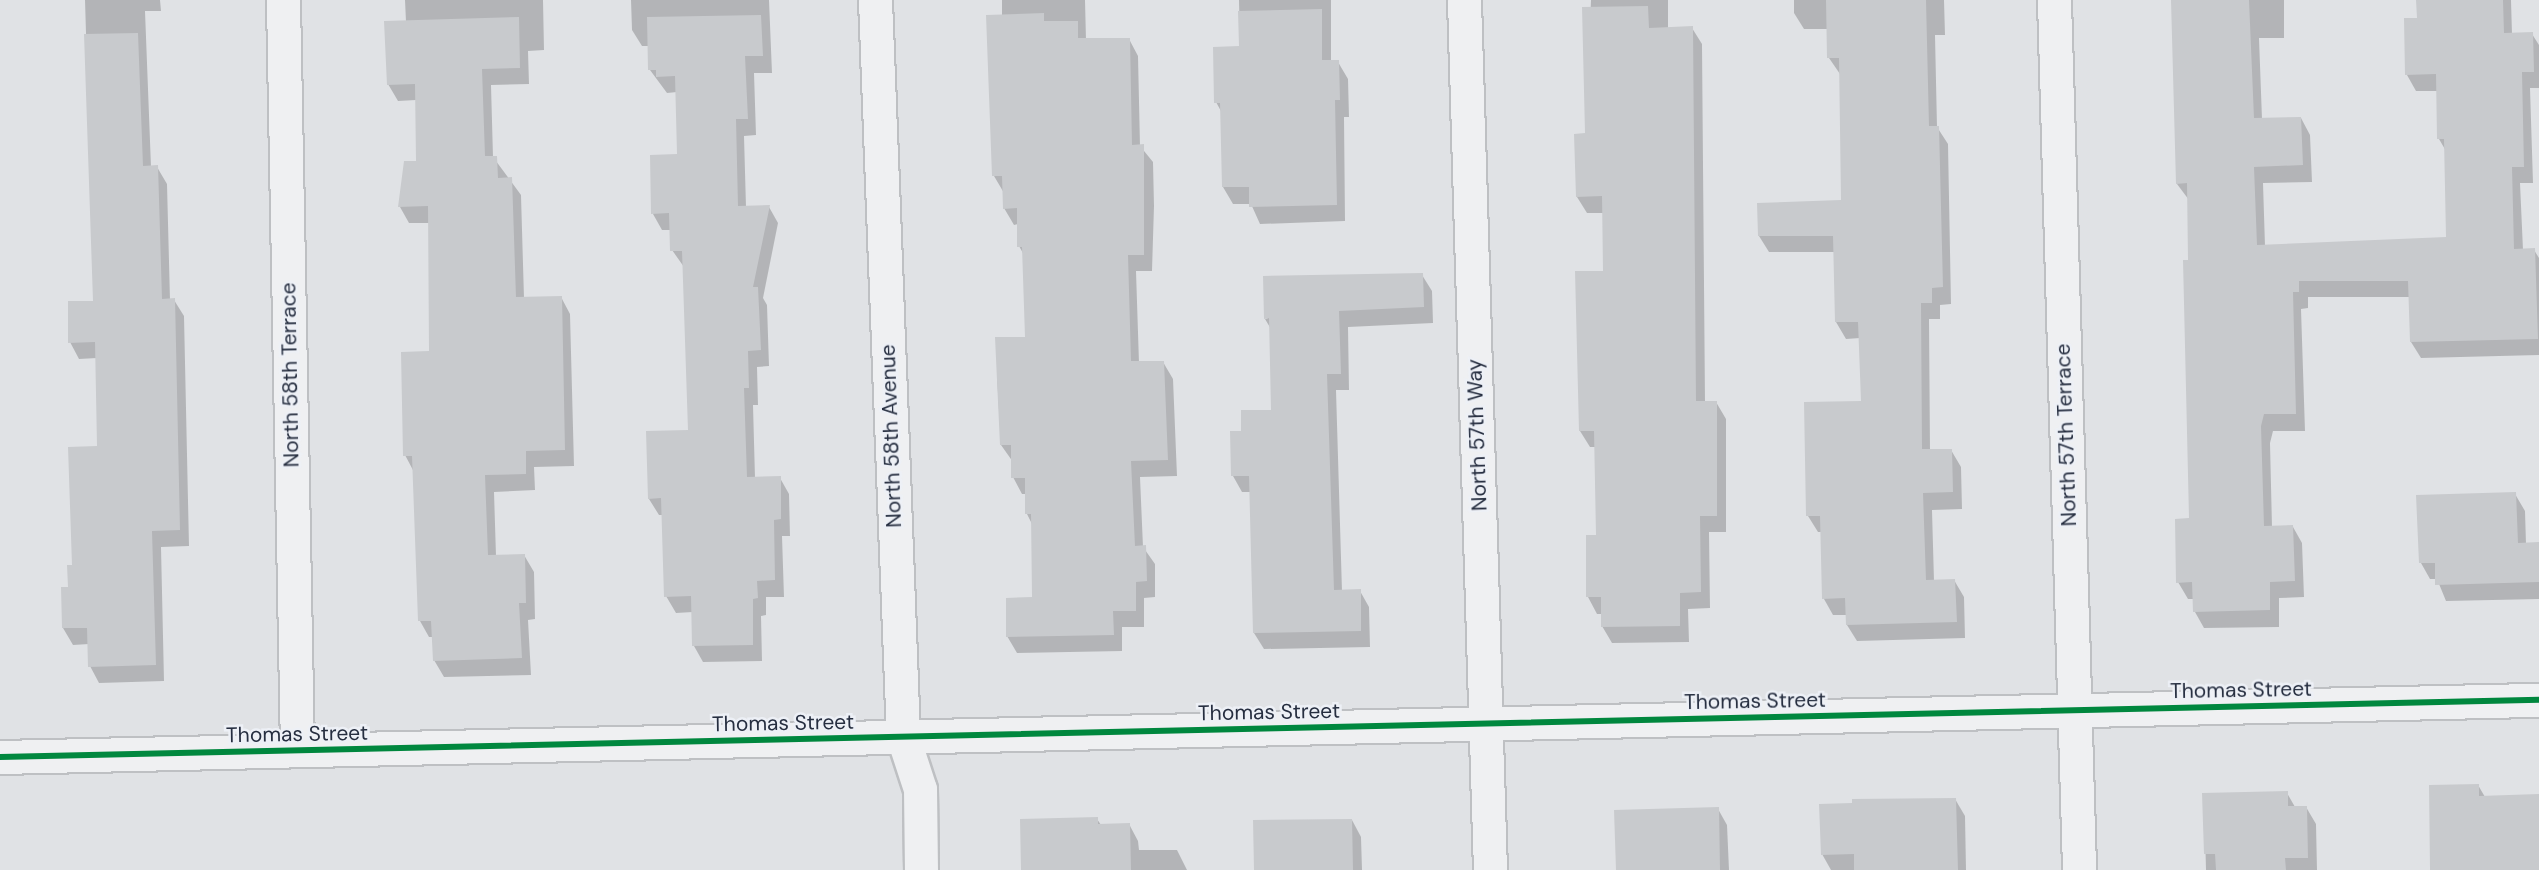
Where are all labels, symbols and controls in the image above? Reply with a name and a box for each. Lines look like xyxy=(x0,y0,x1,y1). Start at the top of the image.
street label: North 58th Terrace xyxy=(276,282,304,468)
street label: North 57th Terrace xyxy=(2050,343,2082,527)
street label: North 58th Avenue xyxy=(875,344,907,528)
street label: North 57th Way xyxy=(1462,358,1492,512)
street label: Thomas Street xyxy=(2170,676,2312,704)
street label: Thomas Street xyxy=(1684,687,1826,715)
street label: Thomas Street xyxy=(1198,698,1340,726)
street label: Thomas Street xyxy=(712,709,854,737)
street label: Thomas Street xyxy=(226,720,368,748)

